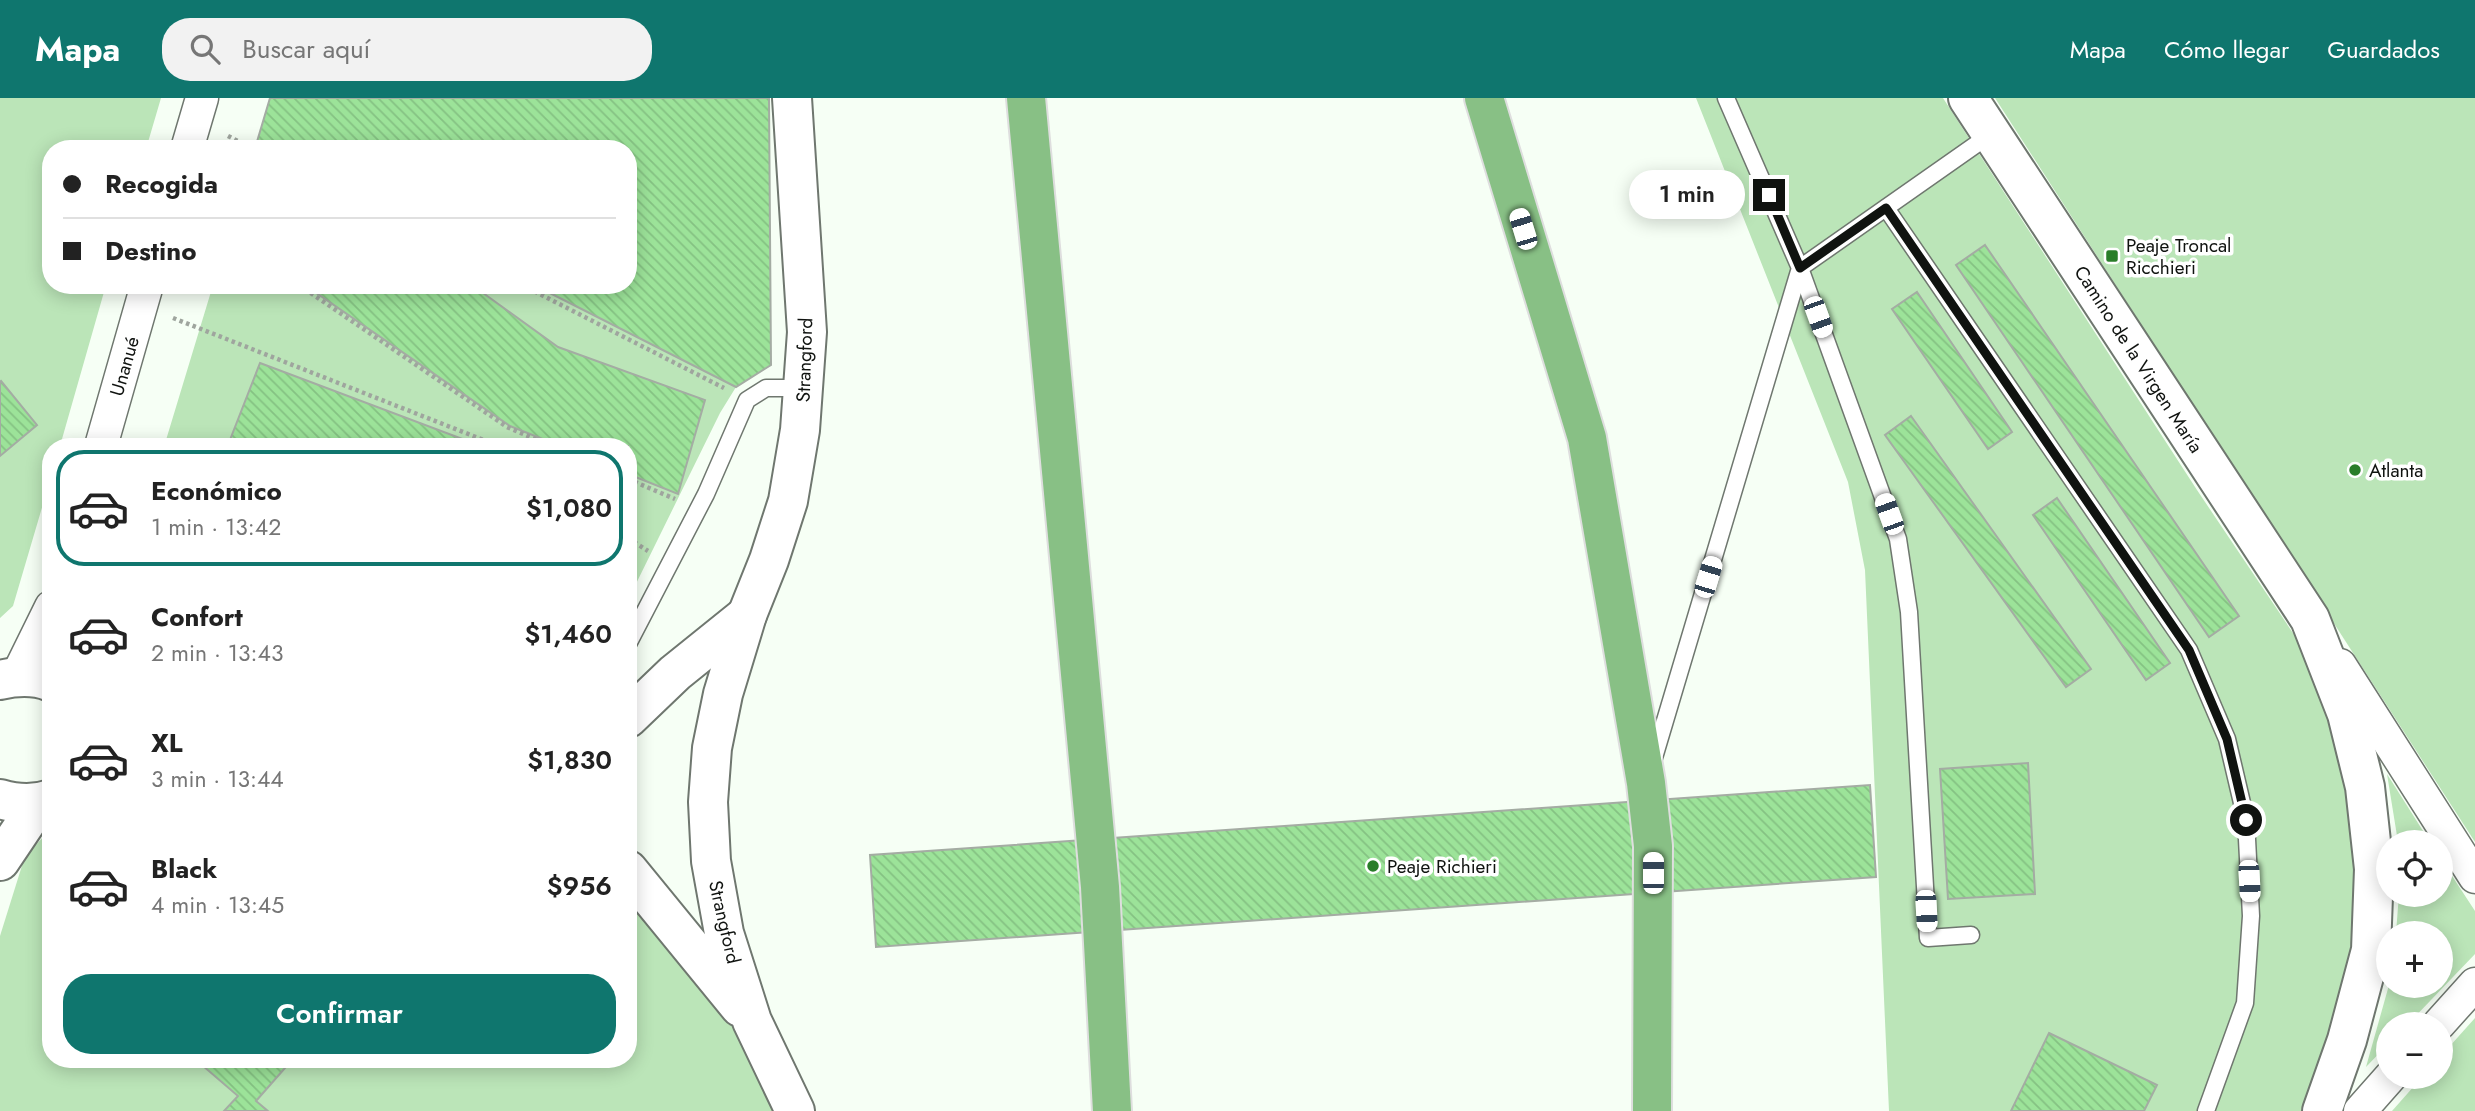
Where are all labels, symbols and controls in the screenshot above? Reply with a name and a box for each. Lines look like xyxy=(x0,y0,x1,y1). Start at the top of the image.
search box xyxy=(162,18,652,81)
text: Mapa xyxy=(35,26,120,73)
icon: search xyxy=(186,30,224,68)
text: Buscar aquí xyxy=(242,30,370,68)
text: Mapa xyxy=(2070,32,2126,67)
text: Cómo llegar xyxy=(2164,32,2289,67)
text: Guardados xyxy=(2327,32,2440,67)
text: Recogida xyxy=(105,165,218,203)
callout: 1 min xyxy=(1629,170,1744,220)
text: 1 min xyxy=(1659,177,1715,211)
route end xyxy=(1753,179,1785,211)
car xyxy=(1507,206,1540,252)
text: Destino xyxy=(105,232,197,270)
place label: Peaje Troncal Ricchieri xyxy=(2126,232,2232,281)
marker: Peaje Troncal Ricchieri xyxy=(2104,248,2120,264)
street label: Camino de la Virgen María xyxy=(2068,260,2209,458)
car xyxy=(1801,294,1836,340)
street label: Strangford xyxy=(790,317,819,403)
street label: Unanué xyxy=(103,333,146,399)
place label: Atlanta xyxy=(2369,457,2423,484)
marker: Atlanta xyxy=(2347,462,2363,478)
text: Económico xyxy=(151,472,282,510)
icon: car xyxy=(67,477,130,540)
text: $1,080 xyxy=(526,489,612,527)
car xyxy=(1872,491,1907,537)
text: 1 min · 13:42 xyxy=(151,510,281,544)
car xyxy=(1692,554,1725,600)
text: Confort xyxy=(151,598,243,636)
icon: car xyxy=(67,603,130,666)
text: $1,460 xyxy=(525,615,612,653)
text: 2 min · 13:43 xyxy=(151,636,283,670)
text: XL xyxy=(151,724,183,762)
icon: car xyxy=(67,729,130,792)
text: $1,830 xyxy=(527,741,612,779)
text: 3 min · 13:44 xyxy=(151,762,284,796)
route start xyxy=(2230,804,2262,836)
map controls xyxy=(2376,830,2453,1089)
button: locate xyxy=(2376,830,2453,907)
text: Black xyxy=(151,850,217,888)
car xyxy=(1643,852,1664,894)
place label: Peaje Richieri xyxy=(1387,853,1497,880)
icon: car xyxy=(67,855,130,918)
marker: Peaje Richieri xyxy=(1365,858,1381,874)
car xyxy=(2238,859,2261,903)
text: $956 xyxy=(547,867,612,905)
street label: Strangford xyxy=(702,878,747,966)
text: 4 min · 13:45 xyxy=(151,888,284,922)
car xyxy=(1915,889,1938,933)
button: + xyxy=(2376,921,2453,998)
button: Confirmar xyxy=(63,974,616,1054)
button: − xyxy=(2376,1012,2453,1089)

